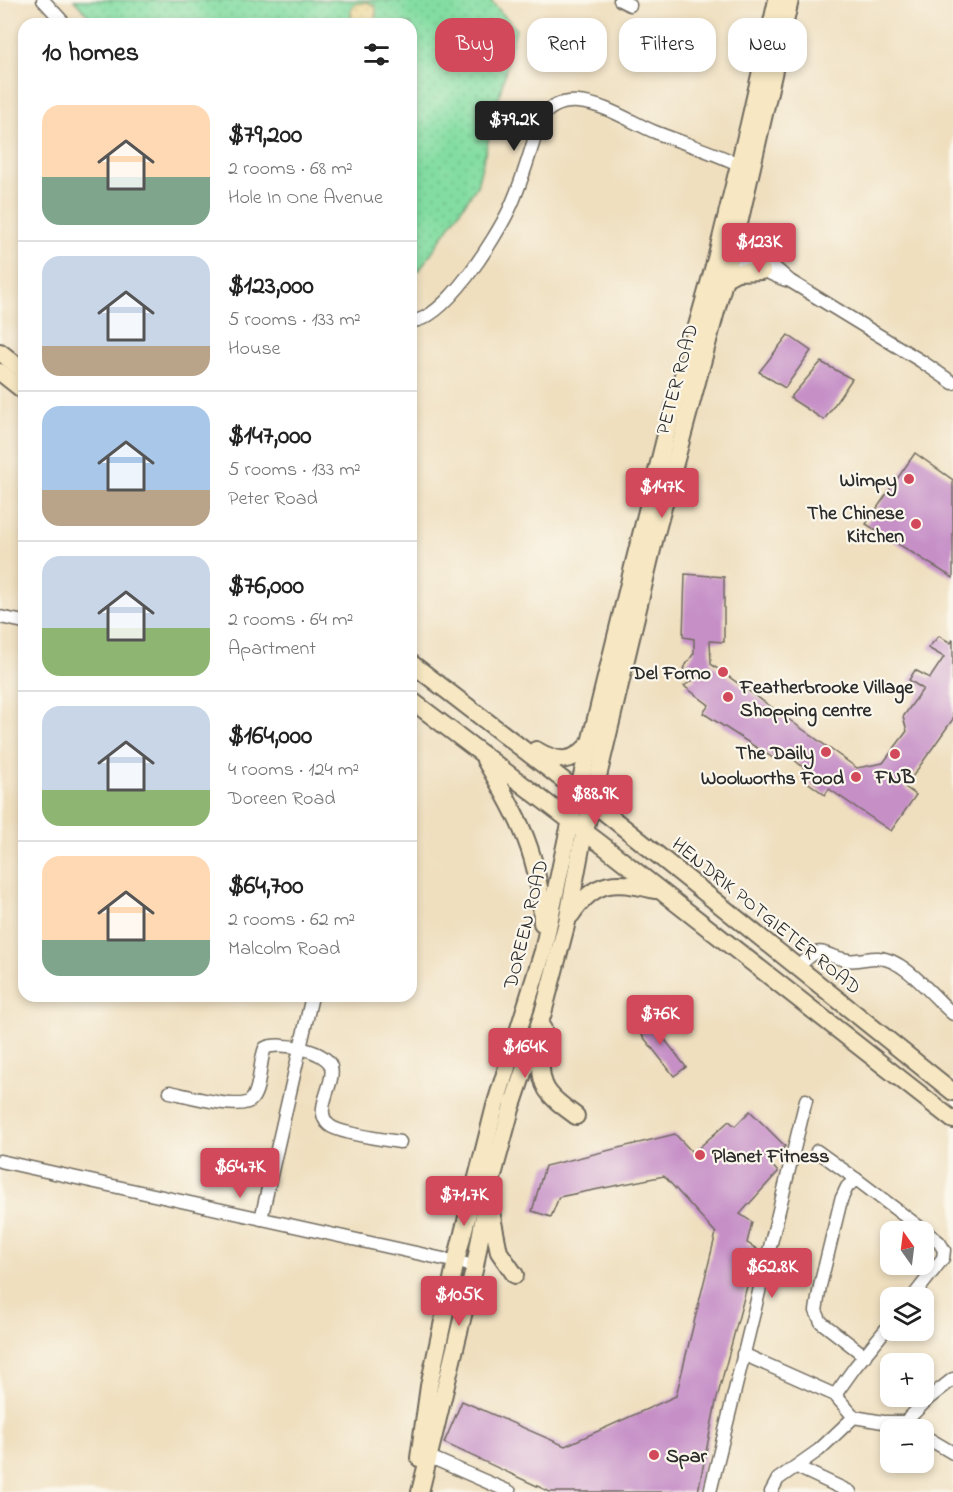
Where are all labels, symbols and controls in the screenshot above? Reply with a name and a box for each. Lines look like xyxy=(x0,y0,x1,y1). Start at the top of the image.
chip: Buy xyxy=(435,18,515,72)
chip: Rent xyxy=(527,18,607,72)
chip: Filters xyxy=(619,18,716,72)
chip: New xyxy=(728,18,807,72)
text: 10 homes xyxy=(42,35,139,73)
icon: filters xyxy=(360,38,393,71)
pin: $79.2K xyxy=(465,101,563,152)
text: $79.2K xyxy=(489,106,539,135)
text: $79,200 xyxy=(228,117,302,155)
icon: home xyxy=(90,129,162,201)
text: 2 rooms · 68 m² xyxy=(228,155,353,184)
text: Hole In One Avenue xyxy=(228,184,383,213)
pin: $123K xyxy=(717,223,801,274)
text: $123K xyxy=(736,228,782,257)
text: $123,000 xyxy=(228,268,314,306)
icon: home xyxy=(90,280,162,352)
text: 5 rooms · 133 m² xyxy=(228,306,361,335)
street label: PETER ROAD xyxy=(650,321,707,438)
text: House xyxy=(228,335,281,364)
text: $147,000 xyxy=(228,418,312,456)
icon: home xyxy=(90,430,162,502)
text: 5 rooms · 133 m² xyxy=(228,456,361,485)
place label: Wimpy xyxy=(839,467,897,497)
pin: $147K xyxy=(620,468,704,519)
marker: Wimpy xyxy=(902,472,916,486)
text: $147K xyxy=(640,473,684,502)
text: Peter Road xyxy=(228,485,318,514)
place label: The Chinese Kitchen xyxy=(807,500,905,552)
marker: The Chinese Kitchen xyxy=(909,517,923,531)
text: $76,000 xyxy=(228,568,304,606)
icon: home xyxy=(90,580,162,652)
text: 2 rooms · 64 m² xyxy=(228,606,353,635)
text: Apartment xyxy=(228,635,316,664)
place label: Del Forno xyxy=(630,660,711,689)
marker: Del Forno xyxy=(716,665,730,679)
place label: Featherbrooke Village Shopping centre xyxy=(739,674,914,727)
marker: Featherbrooke Village Shopping centre xyxy=(721,690,735,704)
text: $164,000 xyxy=(228,718,312,756)
icon: home xyxy=(90,730,162,802)
place label: The Daily xyxy=(736,740,814,770)
marker: The Daily xyxy=(819,745,833,759)
marker: FNB xyxy=(888,747,902,761)
text: 4 rooms · 124 m² xyxy=(228,756,359,785)
place label: FNB xyxy=(874,764,915,793)
place label: Woolworths Food xyxy=(701,765,845,794)
marker: Woolworths Food xyxy=(849,770,863,784)
pin: $88.9K xyxy=(546,775,644,826)
text: $88.9K xyxy=(572,780,618,809)
text: Doreen Road xyxy=(228,785,336,814)
street label: HENDRIK POTGIETER ROAD xyxy=(664,831,866,1003)
street label: DOREEN ROAD xyxy=(497,857,557,993)
text: $64,700 xyxy=(228,868,304,906)
icon: home xyxy=(90,880,162,952)
text: 2 rooms · 62 m² xyxy=(228,906,355,935)
text: Malcolm Road xyxy=(228,935,340,964)
pin: $76K xyxy=(624,995,696,1046)
text: $76K xyxy=(641,1000,679,1029)
pin: $164K xyxy=(483,1028,567,1079)
text: $164K xyxy=(502,1033,548,1062)
place label: Planet Fitness xyxy=(712,1143,830,1172)
pin: $64.7K xyxy=(191,1148,289,1199)
marker: Planet Fitness xyxy=(693,1148,707,1162)
text: $64.7K xyxy=(214,1153,266,1182)
pin: $71.7K xyxy=(415,1176,513,1227)
text: $71.7K xyxy=(440,1181,488,1210)
north arrow xyxy=(880,1221,934,1275)
map controls xyxy=(880,1221,934,1473)
pin: $62.8K xyxy=(723,1248,821,1299)
text: $62.8K xyxy=(746,1253,798,1282)
pin: $105K xyxy=(417,1276,501,1327)
text: $105K xyxy=(435,1281,483,1310)
button: layers xyxy=(880,1287,934,1341)
button: + xyxy=(880,1353,934,1407)
button: − xyxy=(880,1419,934,1473)
place label: Spar xyxy=(666,1443,708,1472)
marker: Spar xyxy=(647,1448,661,1462)

